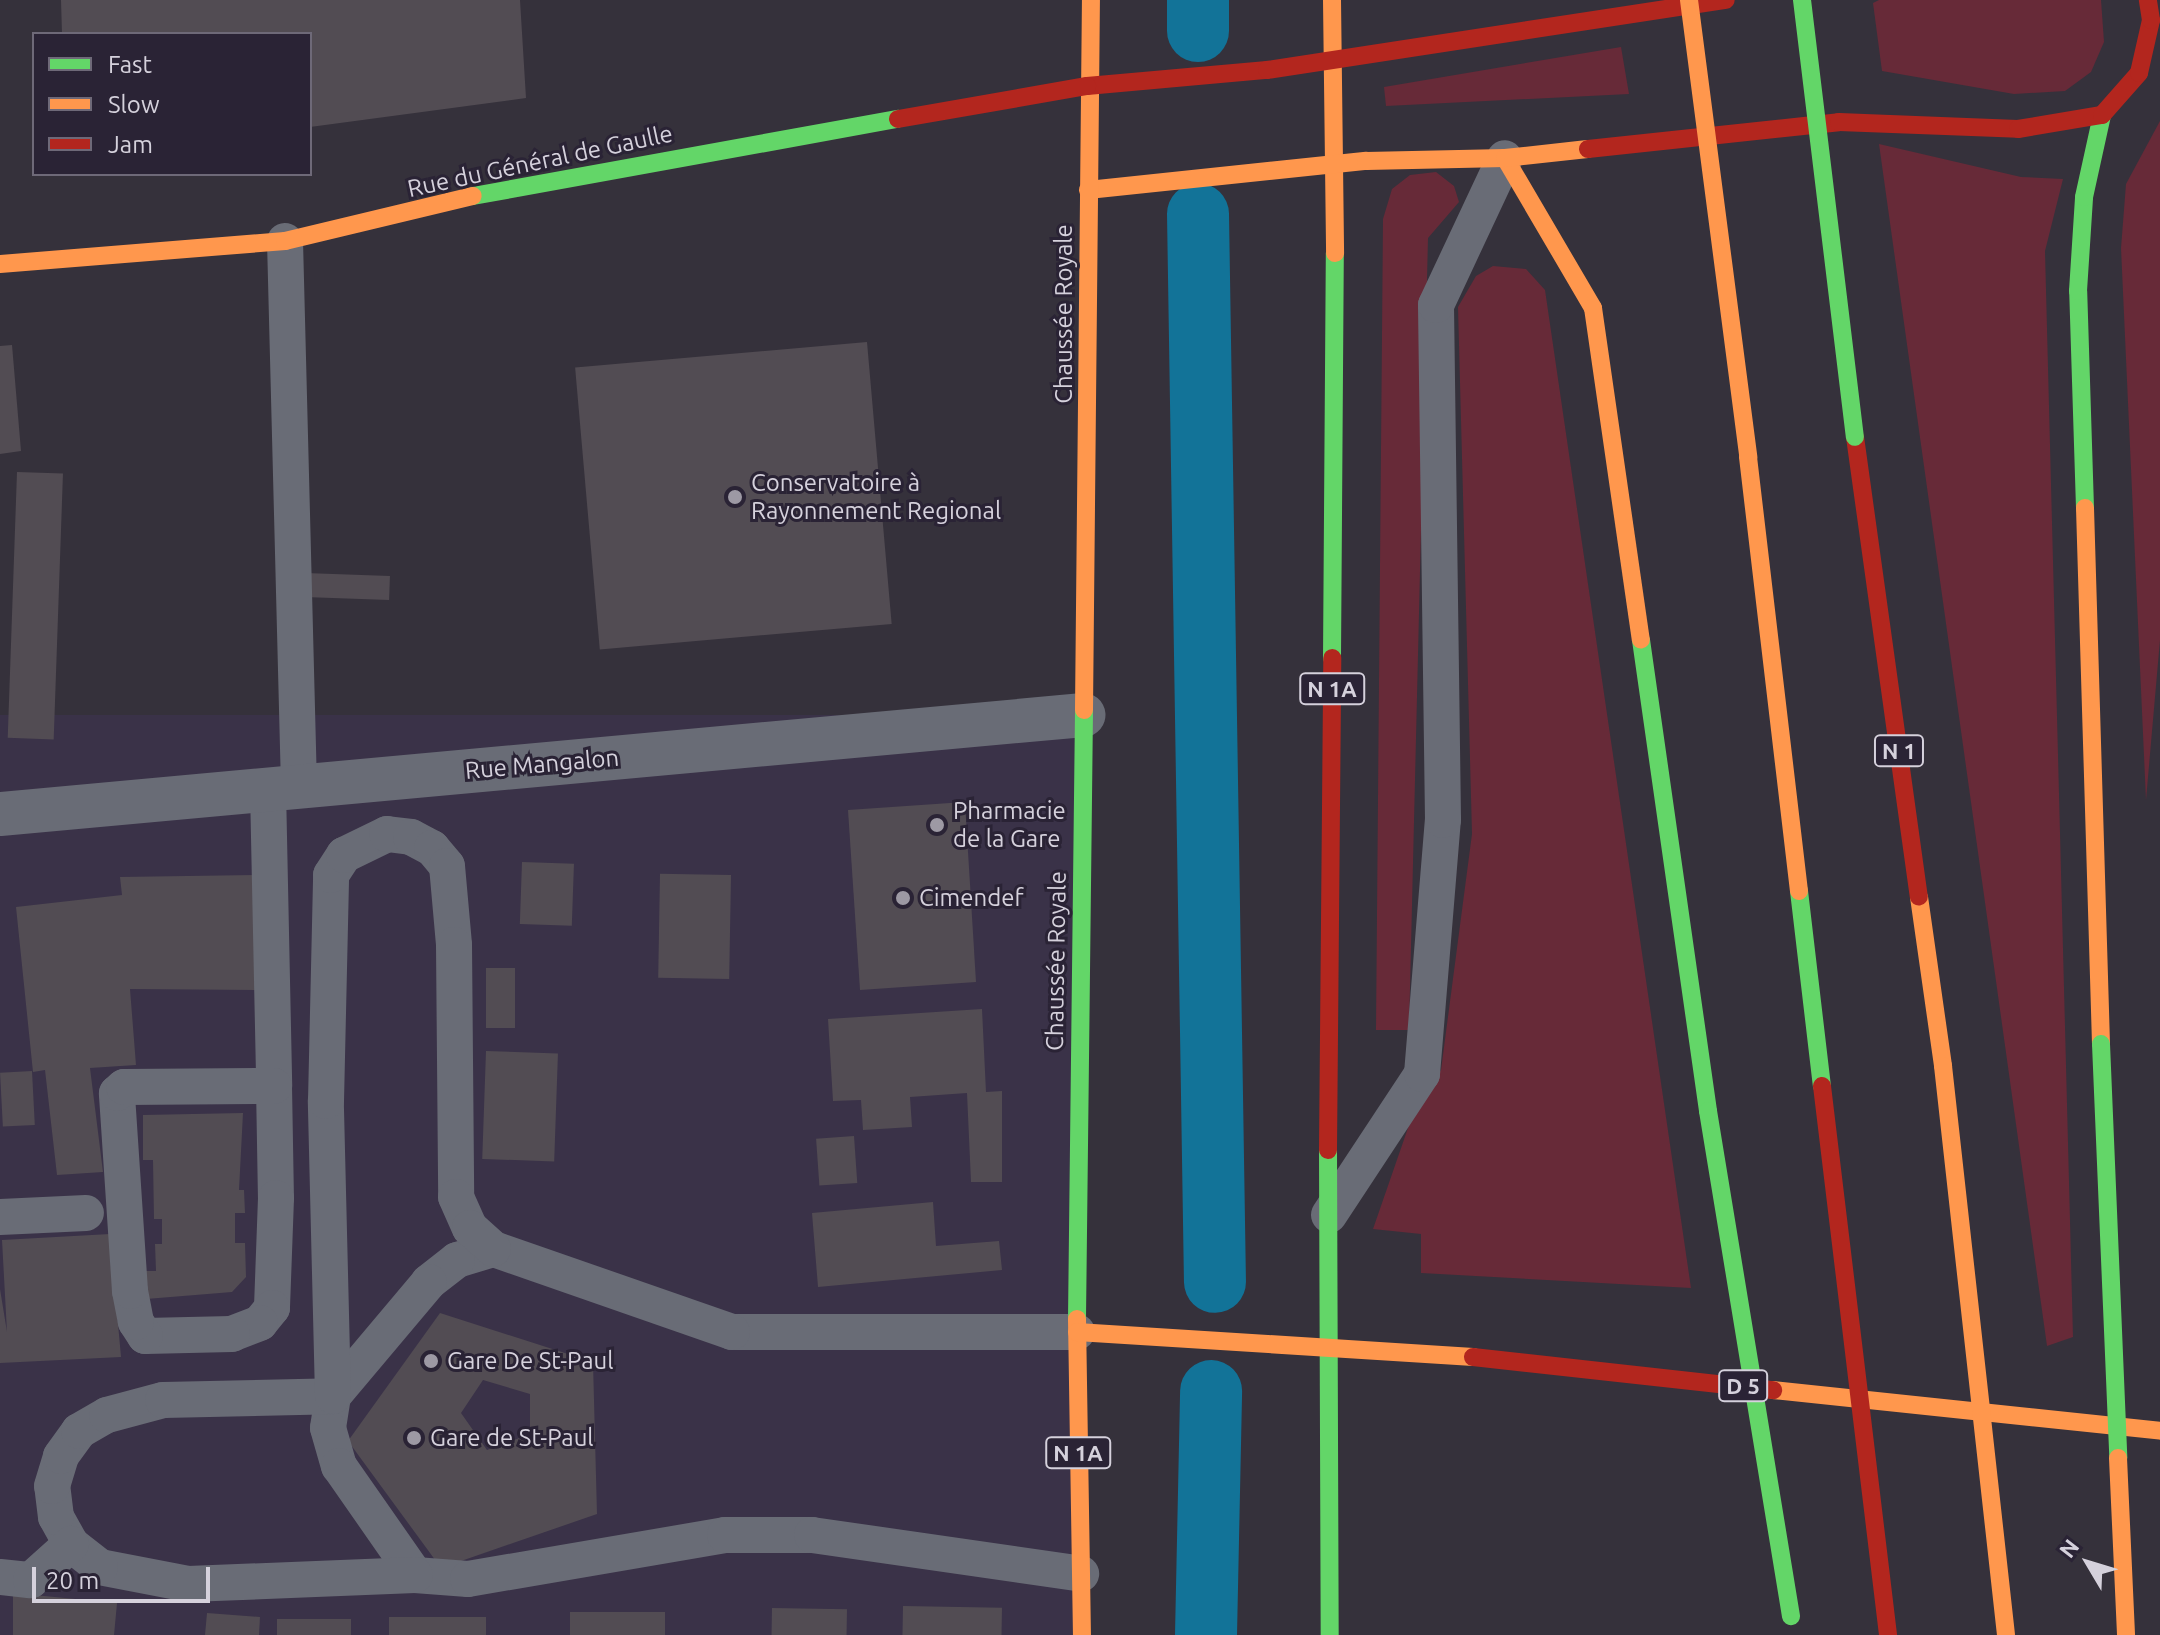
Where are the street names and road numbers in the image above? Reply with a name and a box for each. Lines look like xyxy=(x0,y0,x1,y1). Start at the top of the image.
street label: Rue du Général de Gaulle xyxy=(405,119,675,203)
street label: Chaussée Royale xyxy=(1050,224,1078,404)
road number: N 1A xyxy=(1298,671,1366,707)
road number: N 1 xyxy=(1873,733,1925,769)
street label: Rue Mangalon xyxy=(464,743,620,785)
street label: Chaussée Royale xyxy=(1040,871,1072,1051)
road number: D 5 xyxy=(1717,1368,1769,1404)
road number: N 1A xyxy=(1044,1435,1112,1471)

